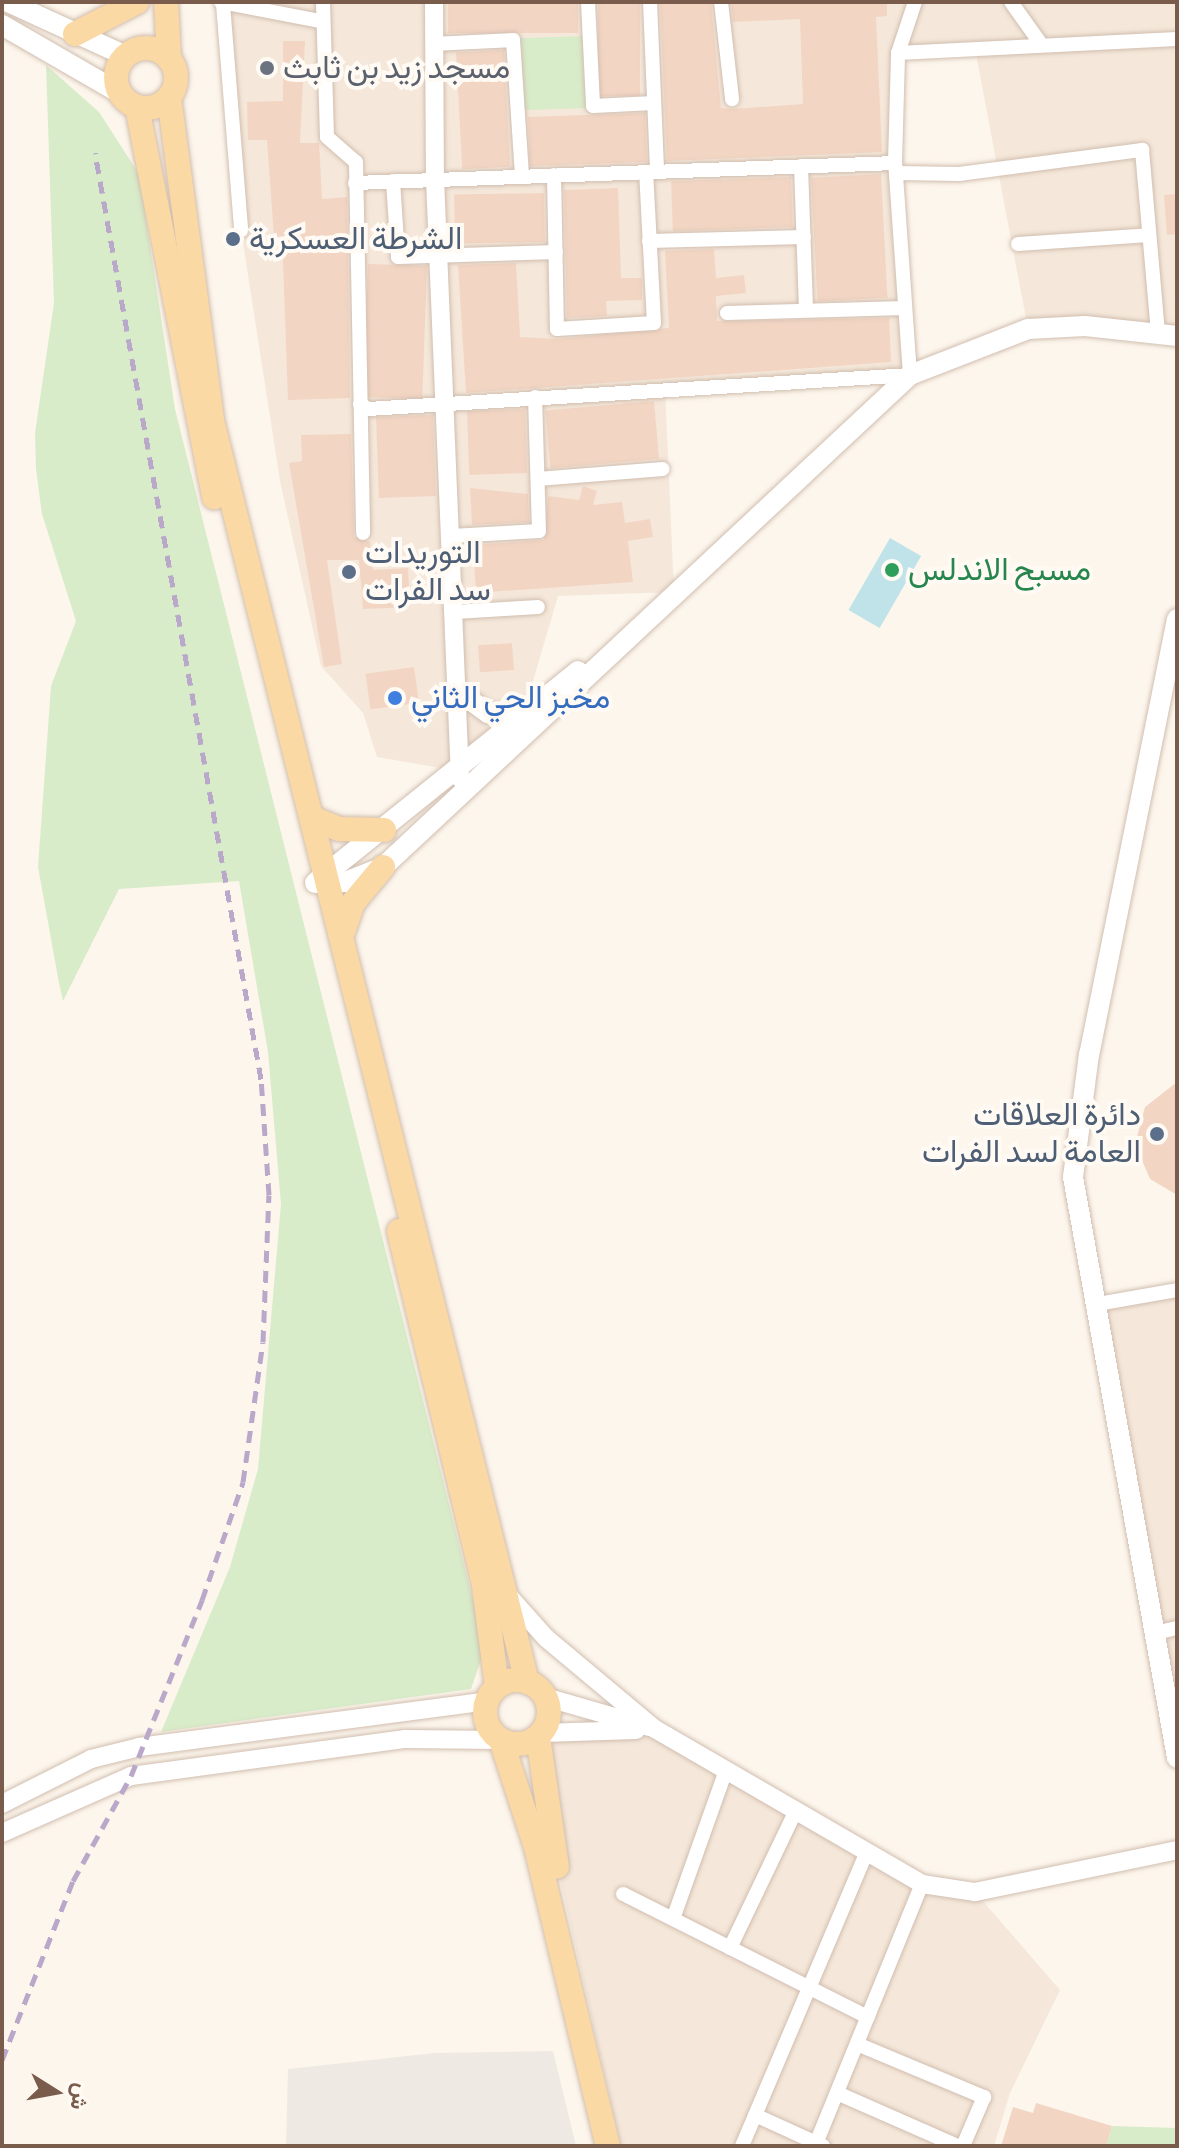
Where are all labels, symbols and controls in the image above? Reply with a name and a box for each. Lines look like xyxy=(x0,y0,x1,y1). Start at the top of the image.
place label: مسجد زيد بن ثابث xyxy=(283,49,510,87)
marker: مسجد زيد بن ثابث xyxy=(258,59,276,77)
place label: الشرطة العسكرية xyxy=(249,220,462,258)
marker: الشرطة العسكرية xyxy=(224,230,242,248)
place label: التوريدات سد الفرات xyxy=(365,535,491,610)
place label: مسبح الاندلس xyxy=(908,551,1091,589)
marker: مسبح الاندلس xyxy=(883,561,901,579)
marker: التوريدات سد الفرات xyxy=(340,563,358,581)
place label: مخبز الحي الثاني xyxy=(411,679,610,717)
marker: مخبز الحي الثاني xyxy=(386,689,404,707)
place label: دائرة العلاقات العامة لسد الفرات xyxy=(922,1097,1141,1172)
marker: دائرة العلاقات العامة لسد الفرات xyxy=(1148,1125,1166,1143)
north arrow xyxy=(16,2052,96,2132)
text: ش xyxy=(66,2082,93,2112)

